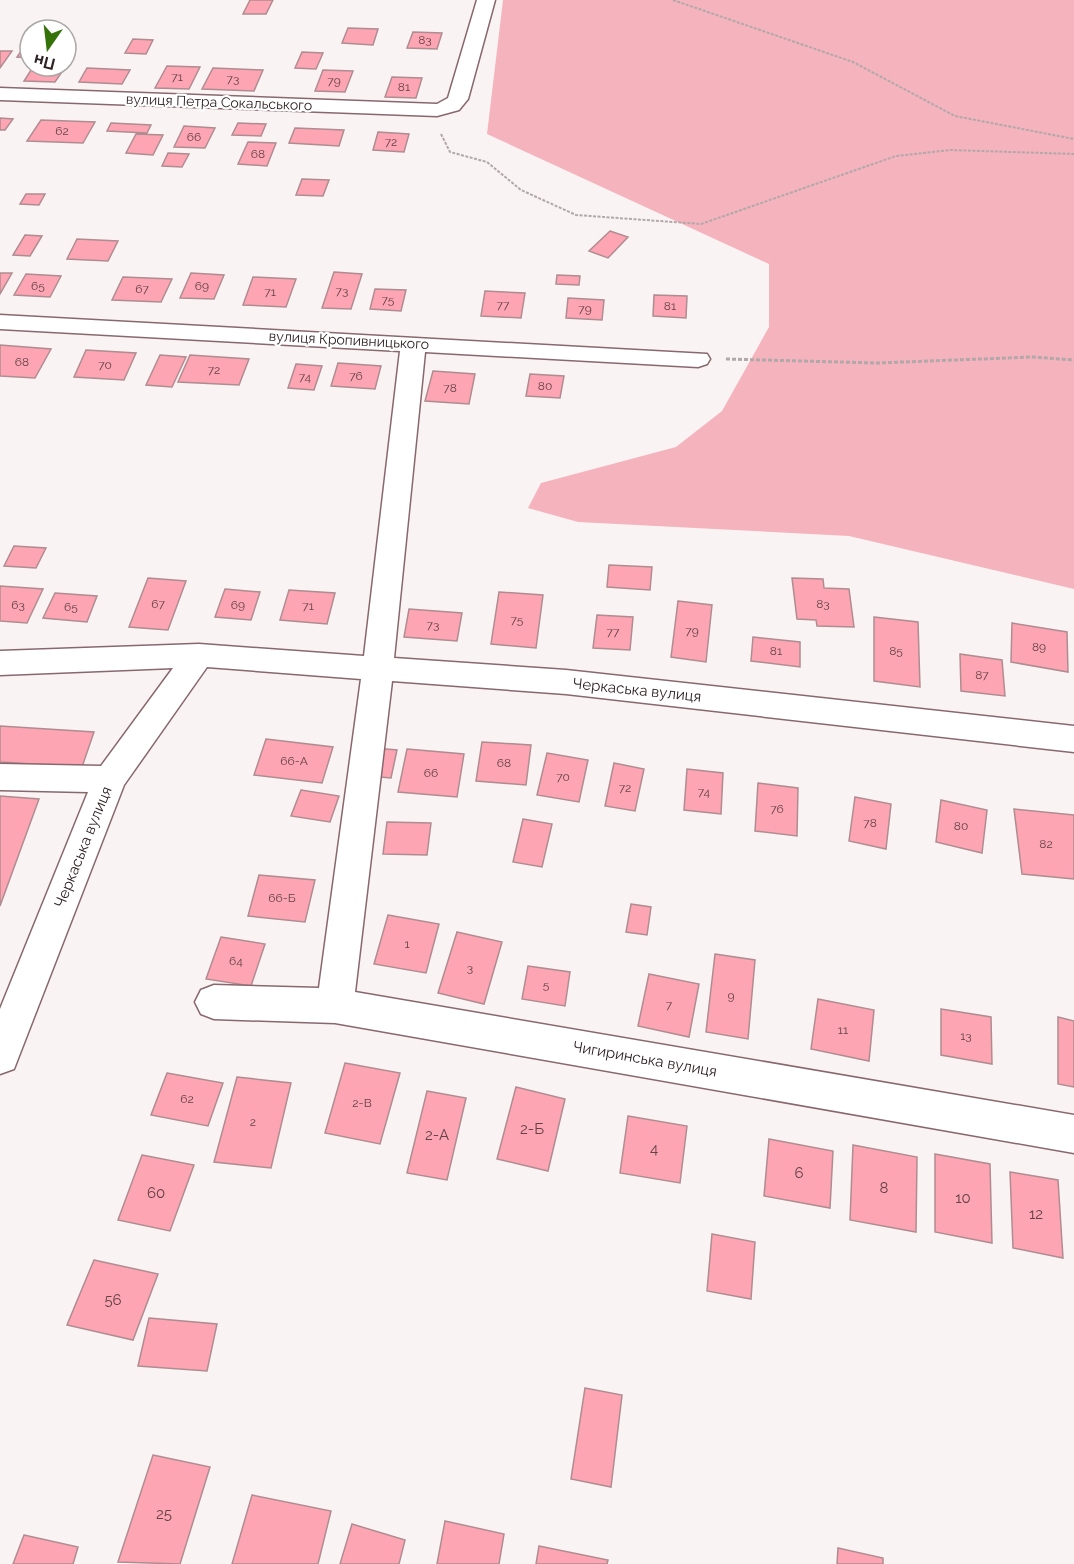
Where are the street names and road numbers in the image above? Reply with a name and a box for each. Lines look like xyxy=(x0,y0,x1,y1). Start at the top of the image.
street label: вулиця Петра Сокальського xyxy=(126,91,312,113)
street label: вулиця Кропивницького xyxy=(268,328,430,352)
street label: Черкаська вулиця xyxy=(572,674,702,706)
street label: Черкаська вулиця xyxy=(50,784,116,910)
street label: Чигиринська вулиця xyxy=(572,1037,718,1081)

